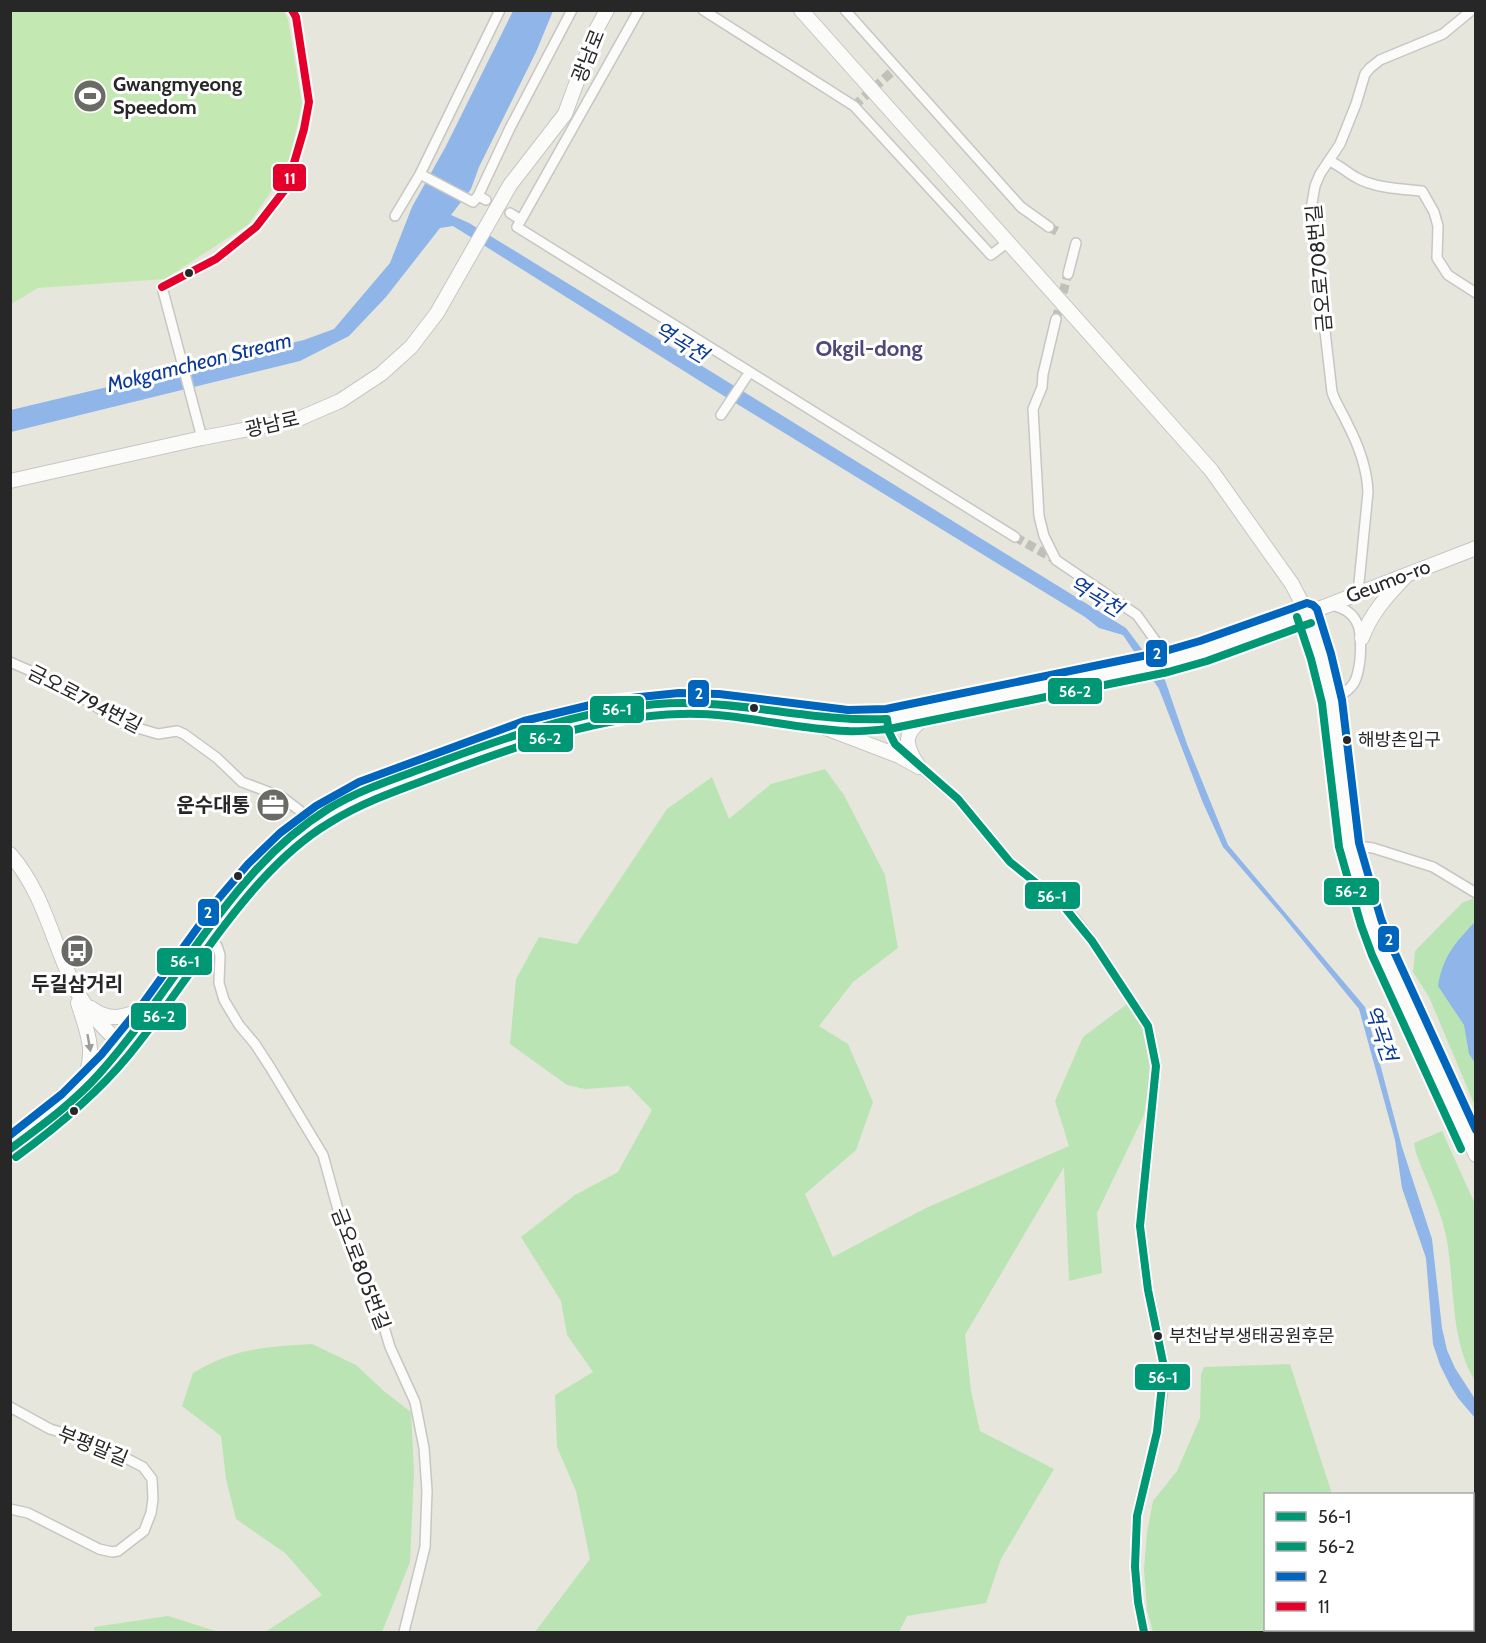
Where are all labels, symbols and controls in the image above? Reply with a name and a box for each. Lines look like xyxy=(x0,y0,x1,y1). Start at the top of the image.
street label: 광남로 xyxy=(567,26,609,86)
place label: Gwangmyeong Speedom xyxy=(113,72,242,119)
sports icon: Gwangmyeong Speedom xyxy=(72,78,108,114)
line badge: 11 xyxy=(272,163,307,192)
text: 11 xyxy=(284,169,296,188)
street label: 금오로708번길 xyxy=(1301,203,1337,333)
unlabelled marker xyxy=(183,267,195,279)
water label: 역곡천 xyxy=(650,316,715,369)
water label: Mokgamcheon Stream xyxy=(103,327,294,397)
district label: Okgil-dong xyxy=(815,335,923,362)
street label: 광남로 xyxy=(242,406,302,442)
street label: Geumo-ro xyxy=(1343,554,1433,608)
water label: 역곡천 xyxy=(1065,570,1130,623)
line badge: 2 xyxy=(1145,639,1168,668)
text: 2 xyxy=(1153,644,1161,663)
street label: 금오로794번길 xyxy=(24,660,146,738)
line badge: 56-2 xyxy=(1047,677,1103,705)
line badge: 2 xyxy=(687,679,710,708)
text: 56-2 xyxy=(1059,682,1091,701)
text: 2 xyxy=(695,684,703,703)
line badge: 56-1 xyxy=(589,695,645,724)
text: 56-1 xyxy=(602,700,632,719)
unlabelled marker xyxy=(748,702,760,714)
line badge: 56-2 xyxy=(517,724,574,753)
text: 56-2 xyxy=(529,729,561,748)
place label: 해방촌입구 xyxy=(1358,729,1441,751)
marker: 해방촌입구 xyxy=(1341,734,1353,746)
office icon: 운수대통 xyxy=(255,787,291,823)
place label: 운수대통 xyxy=(176,793,250,817)
unlabelled marker xyxy=(232,870,244,882)
line badge: 56-2 xyxy=(1323,877,1380,906)
line badge: 56-1 xyxy=(1024,881,1081,910)
text: 56-2 xyxy=(1335,882,1367,901)
text: 56-1 xyxy=(1037,887,1067,906)
line badge: 2 xyxy=(197,898,220,927)
text: 2 xyxy=(204,903,212,922)
line badge: 2 xyxy=(1377,925,1400,953)
text: 2 xyxy=(1385,930,1393,949)
bus stop icon: 두길삼거리 xyxy=(59,933,95,969)
line badge: 56-1 xyxy=(156,947,213,976)
text: 56-1 xyxy=(170,952,200,971)
place label: 두길삼거리 xyxy=(31,972,123,996)
line badge: 56-2 xyxy=(130,1002,187,1031)
water label: 역곡천 xyxy=(1360,1002,1403,1067)
text: 56-2 xyxy=(143,1007,175,1026)
one-way arrow xyxy=(85,1034,94,1053)
unlabelled marker xyxy=(68,1105,80,1117)
street label: 금오로805번길 xyxy=(327,1205,395,1333)
place label: 부천남부생태공원후문 xyxy=(1169,1325,1335,1347)
marker: 부천남부생태공원후문 xyxy=(1152,1330,1164,1342)
line badge: 56-1 xyxy=(1134,1363,1191,1391)
text: 56-1 xyxy=(1148,1368,1178,1387)
street label: 부평말길 xyxy=(54,1421,132,1471)
legend xyxy=(1264,1493,1474,1631)
text: 56-1 xyxy=(1318,1506,1351,1528)
text: 56-2 xyxy=(1318,1536,1355,1558)
text: 2 xyxy=(1318,1566,1327,1588)
text: 11 xyxy=(1318,1596,1330,1618)

